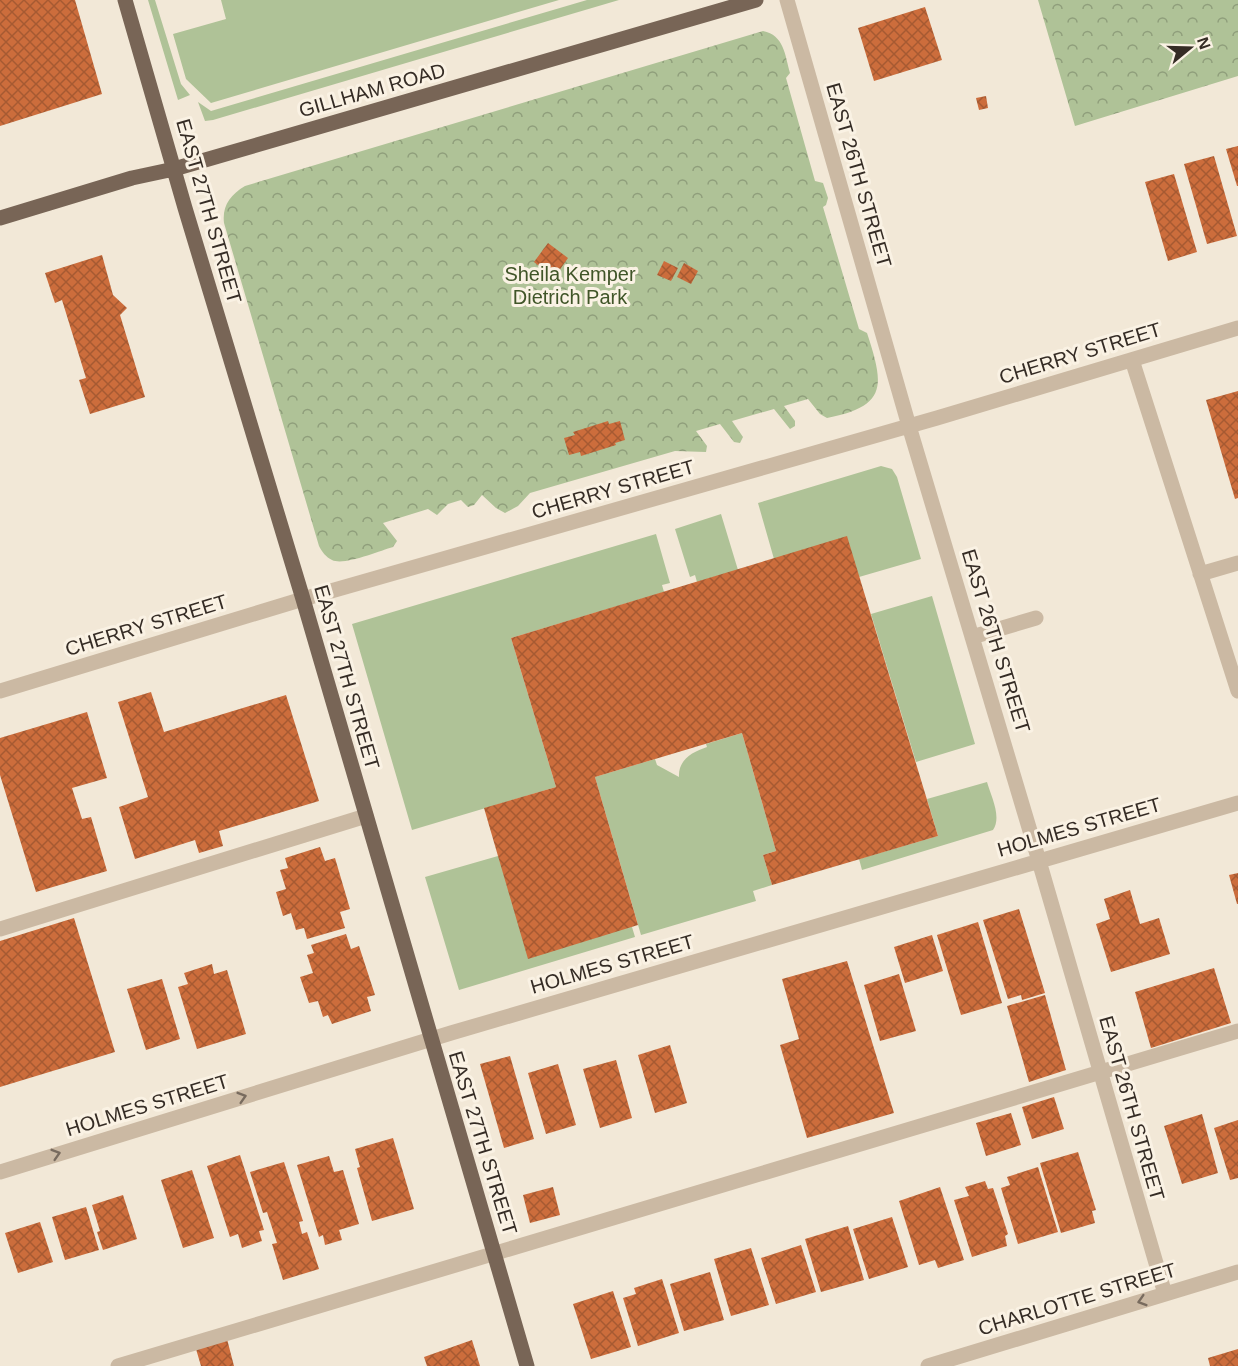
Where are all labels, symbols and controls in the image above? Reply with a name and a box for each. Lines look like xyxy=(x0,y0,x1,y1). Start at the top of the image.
north arrow xyxy=(1160,18,1220,78)
text: N xyxy=(1194,35,1214,52)
street label: GILLHAM ROAD xyxy=(296,59,448,121)
street label: EAST 26TH STREET xyxy=(822,80,896,270)
street label: EAST 27TH STREET xyxy=(172,116,246,306)
park label: Sheila Kemper Dietrich Park xyxy=(504,263,636,308)
street label: CHERRY STREET xyxy=(996,318,1164,388)
street label: CHERRY STREET xyxy=(529,455,697,523)
street label: EAST 26TH STREET xyxy=(958,547,1034,735)
street label: EAST 27TH STREET xyxy=(310,582,384,772)
street label: CHERRY STREET xyxy=(62,590,230,660)
street label: HOLMES STREET xyxy=(995,793,1163,861)
street label: HOLMES STREET xyxy=(528,930,696,998)
street label: EAST 26TH STREET xyxy=(1095,1013,1169,1203)
street label: EAST 27TH STREET xyxy=(445,1049,521,1237)
street label: HOLMES STREET xyxy=(63,1070,231,1140)
one-way arrow xyxy=(236,1092,247,1104)
one-way arrow xyxy=(50,1149,61,1161)
street label: CHARLOTTE STREET xyxy=(975,1258,1179,1340)
one-way arrow xyxy=(1137,1294,1148,1306)

